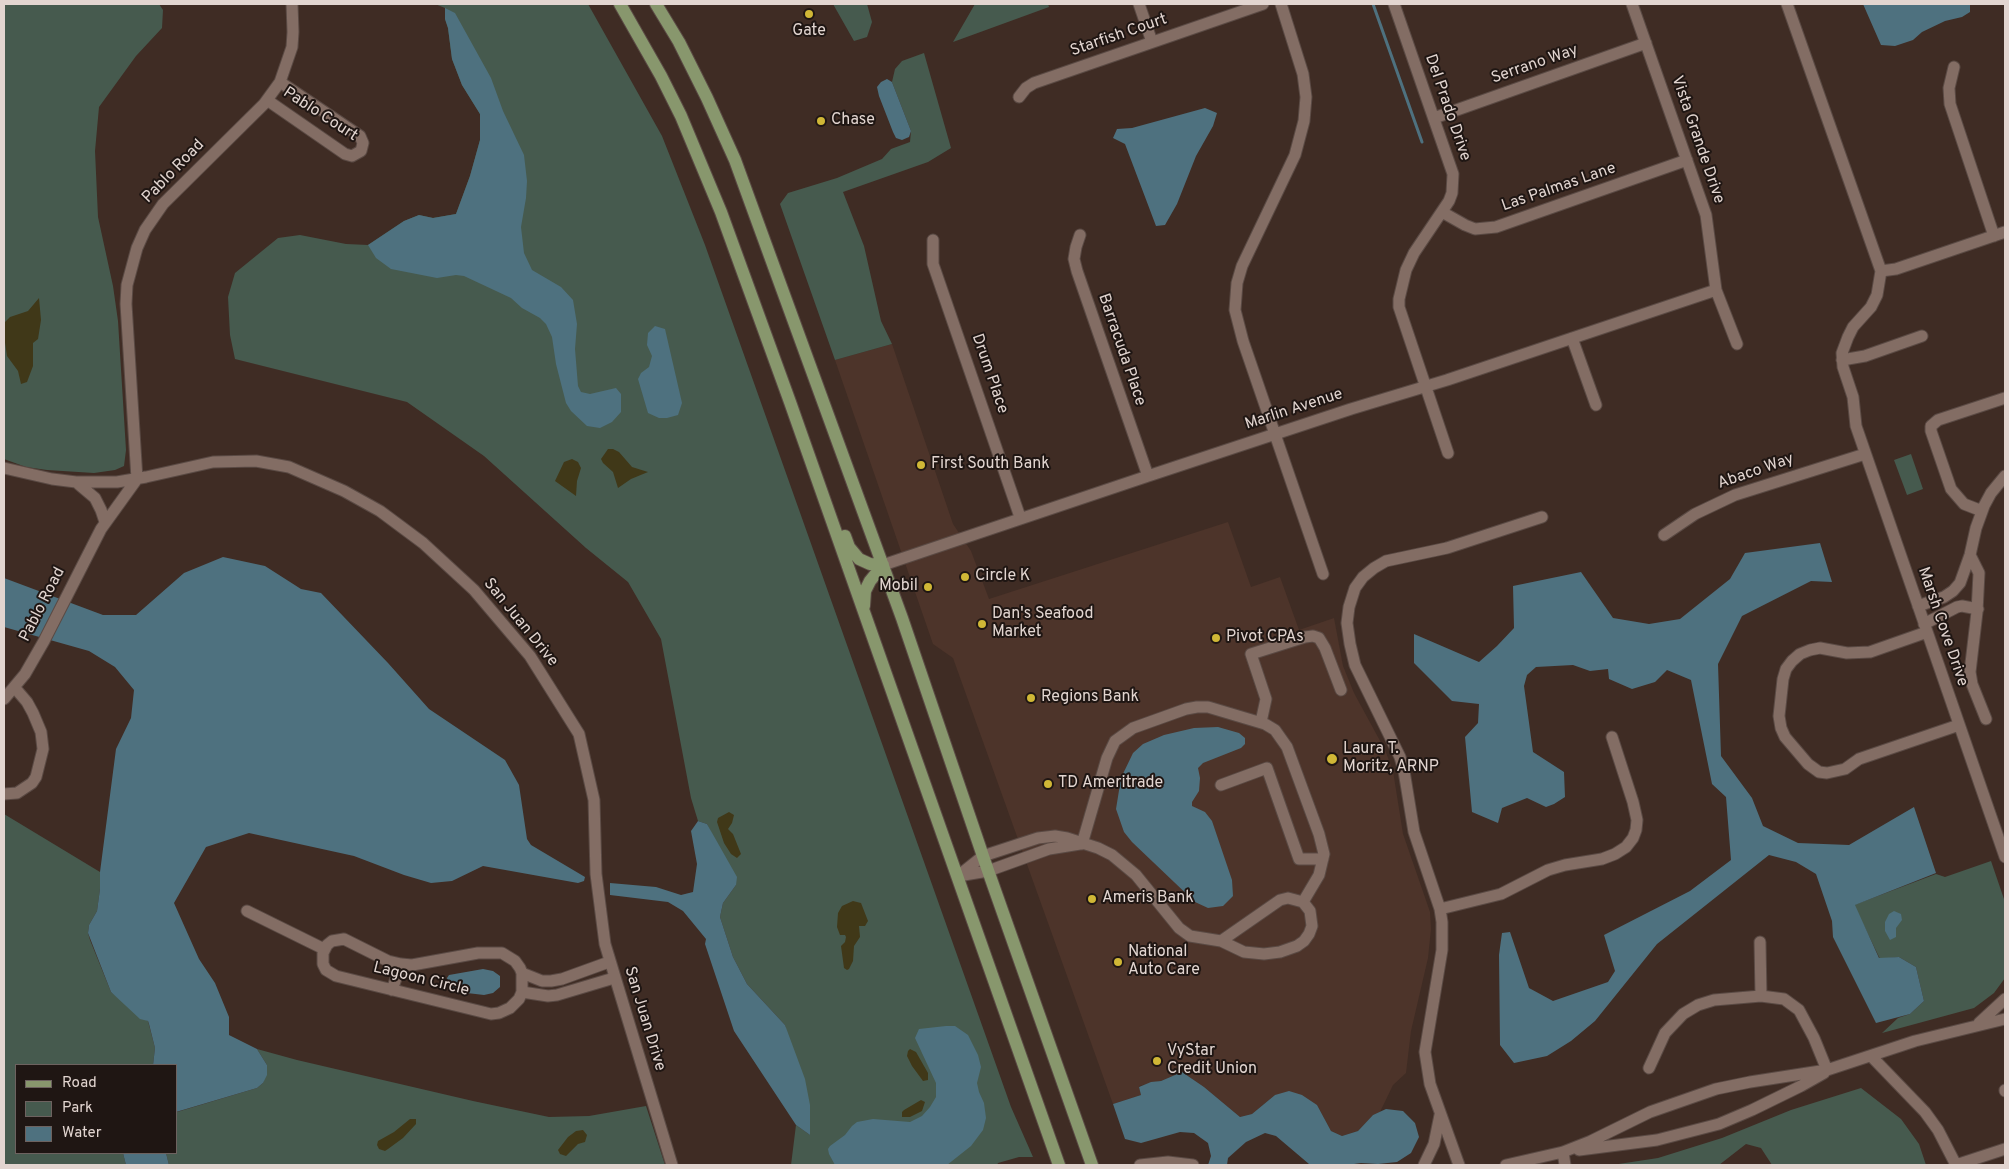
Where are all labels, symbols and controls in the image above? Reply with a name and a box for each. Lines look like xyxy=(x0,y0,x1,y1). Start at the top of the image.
marker: Gate xyxy=(803,8,815,20)
street label: Starfish Court xyxy=(1068,10,1170,62)
place label: Gate xyxy=(792,22,826,42)
street label: Serrano Way xyxy=(1489,41,1581,89)
street label: Del Prado Drive xyxy=(1420,52,1474,164)
street label: Vista Grande Drive xyxy=(1666,74,1728,206)
street label: Pablo Court xyxy=(279,84,361,146)
place label: Chase xyxy=(831,111,875,131)
marker: Chase xyxy=(815,115,827,127)
street label: Pablo Road xyxy=(139,136,209,208)
street label: Las Palmas Lane xyxy=(1499,159,1619,217)
street label: Barracuda Place xyxy=(1093,291,1149,409)
street label: Drum Place xyxy=(966,332,1012,416)
street label: Marlin Avenue xyxy=(1243,385,1345,435)
street label: Abaco Way xyxy=(1715,450,1797,494)
place label: First South Bank xyxy=(931,455,1050,475)
marker: First South Bank xyxy=(915,459,927,471)
street label: Pablo Road xyxy=(16,565,70,645)
street label: Marsh Cove Drive xyxy=(1913,565,1971,689)
place label: Circle K xyxy=(975,567,1030,587)
marker: Circle K xyxy=(959,571,971,583)
street label: San Juan Drive xyxy=(479,575,561,671)
place label: Mobil xyxy=(879,577,918,597)
marker: Mobil xyxy=(922,581,934,593)
place label: Dan's Seafood Market xyxy=(992,605,1093,643)
marker: Dan's Seafood Market xyxy=(976,618,988,630)
place label: Pivot CPAs xyxy=(1226,628,1304,648)
marker: Pivot CPAs xyxy=(1210,632,1222,644)
place label: Regions Bank xyxy=(1041,688,1139,708)
marker: Regions Bank xyxy=(1025,692,1037,704)
place label: Laura T. Moritz, ARNP xyxy=(1343,740,1439,778)
marker: Laura T. Moritz, ARNP xyxy=(1325,752,1339,766)
place label: TD Ameritrade xyxy=(1058,774,1163,794)
marker: TD Ameritrade xyxy=(1042,778,1054,790)
place label: Ameris Bank xyxy=(1102,889,1194,909)
marker: Ameris Bank xyxy=(1086,893,1098,905)
place label: National Auto Care xyxy=(1128,943,1200,981)
marker: National Auto Care xyxy=(1112,956,1124,968)
street label: Lagoon Circle xyxy=(371,959,471,1001)
street label: San Juan Drive xyxy=(619,964,669,1074)
place label: VyStar Credit Union xyxy=(1167,1042,1257,1080)
marker: VyStar Credit Union xyxy=(1151,1055,1163,1067)
legend xyxy=(15,1064,178,1154)
text: Road xyxy=(62,1074,97,1093)
text: Park xyxy=(62,1099,93,1118)
text: Water xyxy=(62,1124,101,1143)

